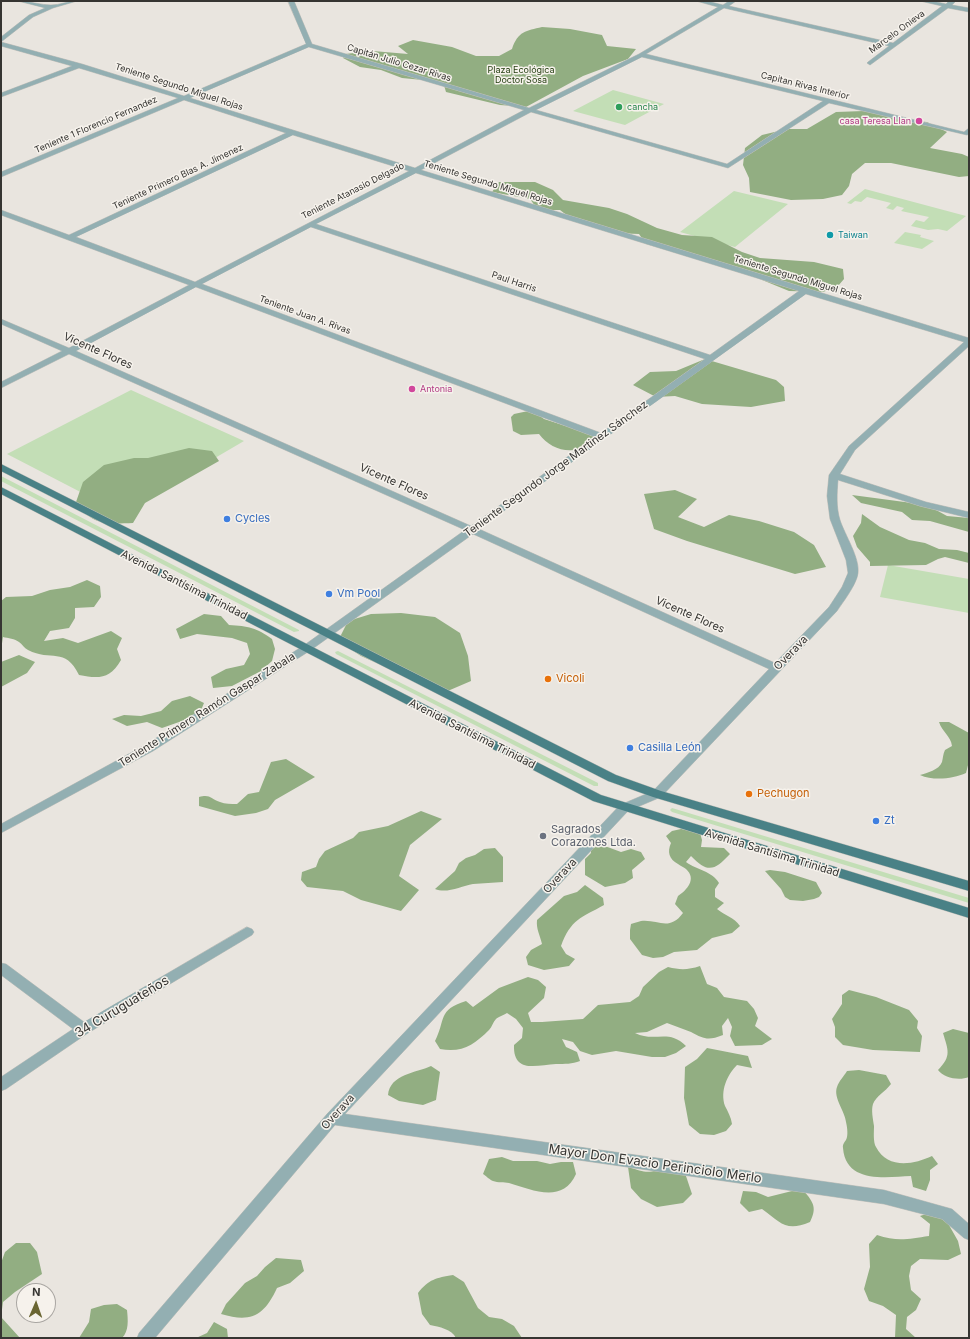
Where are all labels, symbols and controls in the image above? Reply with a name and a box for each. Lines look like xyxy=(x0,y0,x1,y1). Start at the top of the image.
street label: Marcelo Onieva xyxy=(867,8,927,56)
street label: Capitán Julio Cezar Rivas xyxy=(346,42,452,84)
street label: Teniente Segundo Miguel Rojas xyxy=(114,61,244,113)
park label: Plaza Ecológica Doctor Sosa xyxy=(487,65,555,86)
street label: Capitan Rivas Interior xyxy=(760,70,850,102)
street label: Teniente 1 Florencio Fernandez xyxy=(33,94,159,156)
marker: cancha xyxy=(614,102,624,112)
place label: cancha xyxy=(627,102,658,112)
place label: casa Teresa Llan xyxy=(840,116,911,126)
marker: casa Teresa Llan xyxy=(914,116,924,126)
street label: Teniente Primero Blas A. Jimenez xyxy=(111,142,245,212)
street label: Teniente Segundo Miguel Rojas xyxy=(422,158,554,208)
street label: Teniente Atanasio Delgado xyxy=(300,160,406,222)
marker: Taiwan xyxy=(825,230,835,240)
place label: Taiwan xyxy=(838,230,868,240)
street label: Teniente Segundo Miguel Rojas xyxy=(732,253,864,303)
street label: Paul Harris xyxy=(490,269,538,295)
street label: Teniente Juan A. Rivas xyxy=(258,293,352,337)
street label: Vicente Flores xyxy=(61,330,135,372)
marker: Antonia xyxy=(407,384,417,394)
place label: Antonia xyxy=(420,384,452,394)
street label: Teniente Segundo Jorge Martinez Sánchez xyxy=(462,398,650,540)
street label: Vicente Flores xyxy=(357,461,431,503)
place label: Cycles xyxy=(235,512,270,526)
marker: Cycles xyxy=(222,514,232,524)
street label: Avenida Santísima Trinidad xyxy=(119,547,249,623)
place label: Vm Pool xyxy=(337,587,380,601)
marker: Vm Pool xyxy=(324,589,334,599)
street label: Vicente Flores xyxy=(653,594,727,636)
street label: Overava xyxy=(771,633,811,673)
street label: Teniente Primero Ramón Gaspar Zabala xyxy=(116,650,298,770)
place label: Vicoli xyxy=(556,672,584,686)
marker: Vicoli xyxy=(543,674,553,684)
street label: Avenida Santísima Trinidad xyxy=(407,696,537,772)
place label: Casilla León xyxy=(638,741,701,755)
marker: Casilla León xyxy=(625,743,635,753)
place label: Pechugon xyxy=(757,787,810,801)
marker: Pechugon xyxy=(744,789,754,799)
place label: Zt xyxy=(884,814,895,828)
marker: Zt xyxy=(871,816,881,826)
place label: Sagrados Corazones Ltda. xyxy=(551,823,636,849)
street label: Avenida Santísima Trinidad xyxy=(703,826,841,880)
marker: Sagrados Corazones Ltda. xyxy=(538,831,548,841)
street label: Overava xyxy=(540,856,580,896)
street label: 34 Curuguateños xyxy=(72,973,172,1041)
street label: Overava xyxy=(319,1092,357,1132)
street label: Mayor Don Evacio Perinciolo Merlo xyxy=(547,1141,763,1187)
north arrow xyxy=(16,1283,56,1323)
text: N xyxy=(32,1285,41,1299)

